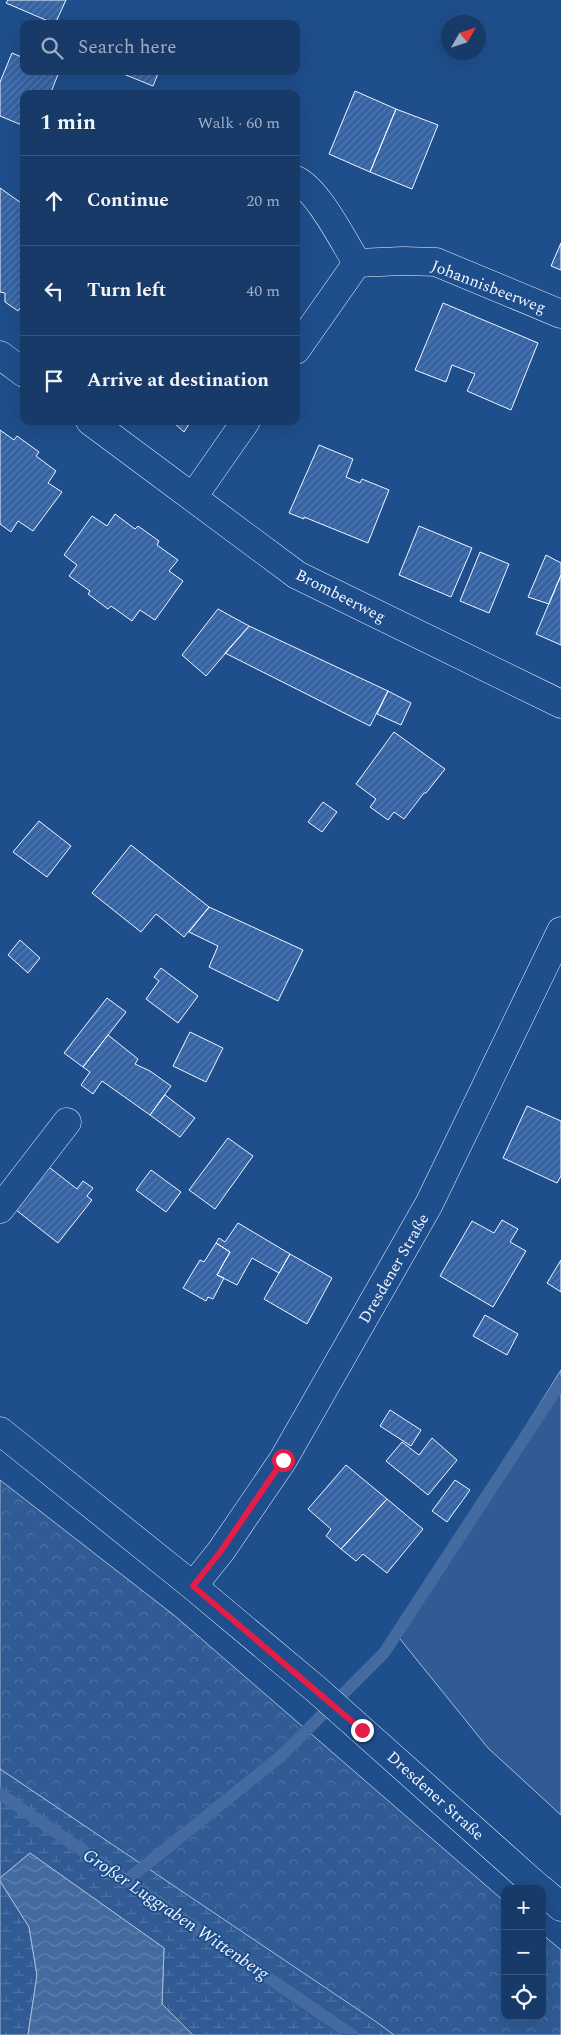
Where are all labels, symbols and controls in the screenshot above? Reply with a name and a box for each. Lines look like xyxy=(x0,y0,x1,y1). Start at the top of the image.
north arrow xyxy=(441,15,486,60)
search box xyxy=(20,20,300,75)
text: Search here xyxy=(78,33,177,62)
icon: search xyxy=(38,34,66,62)
text: 1 min xyxy=(40,107,96,139)
text: Walk · 60 m xyxy=(197,111,280,135)
text: Continue xyxy=(87,186,169,215)
icon: ahead xyxy=(40,187,68,215)
text: 20 m xyxy=(246,189,280,213)
street label: Johannisbeerweg xyxy=(428,254,550,320)
text: Turn left xyxy=(87,276,166,305)
icon: left xyxy=(40,277,68,305)
text: 40 m xyxy=(246,279,280,303)
text: Arrive at destination xyxy=(87,366,269,395)
icon: arrive xyxy=(40,367,68,395)
street label: Brombeerweg xyxy=(291,563,390,629)
street label: Dresdener Straße xyxy=(353,1209,435,1328)
route start xyxy=(272,1449,295,1472)
route end xyxy=(351,1719,374,1742)
street label: Dresdener Straße xyxy=(381,1745,489,1846)
water label: Großer Luggraben Wittenberg xyxy=(77,1842,275,1987)
map controls xyxy=(501,1885,546,2020)
button: + xyxy=(501,1885,546,1930)
button: − xyxy=(501,1930,546,1975)
button: locate xyxy=(501,1975,546,2020)

